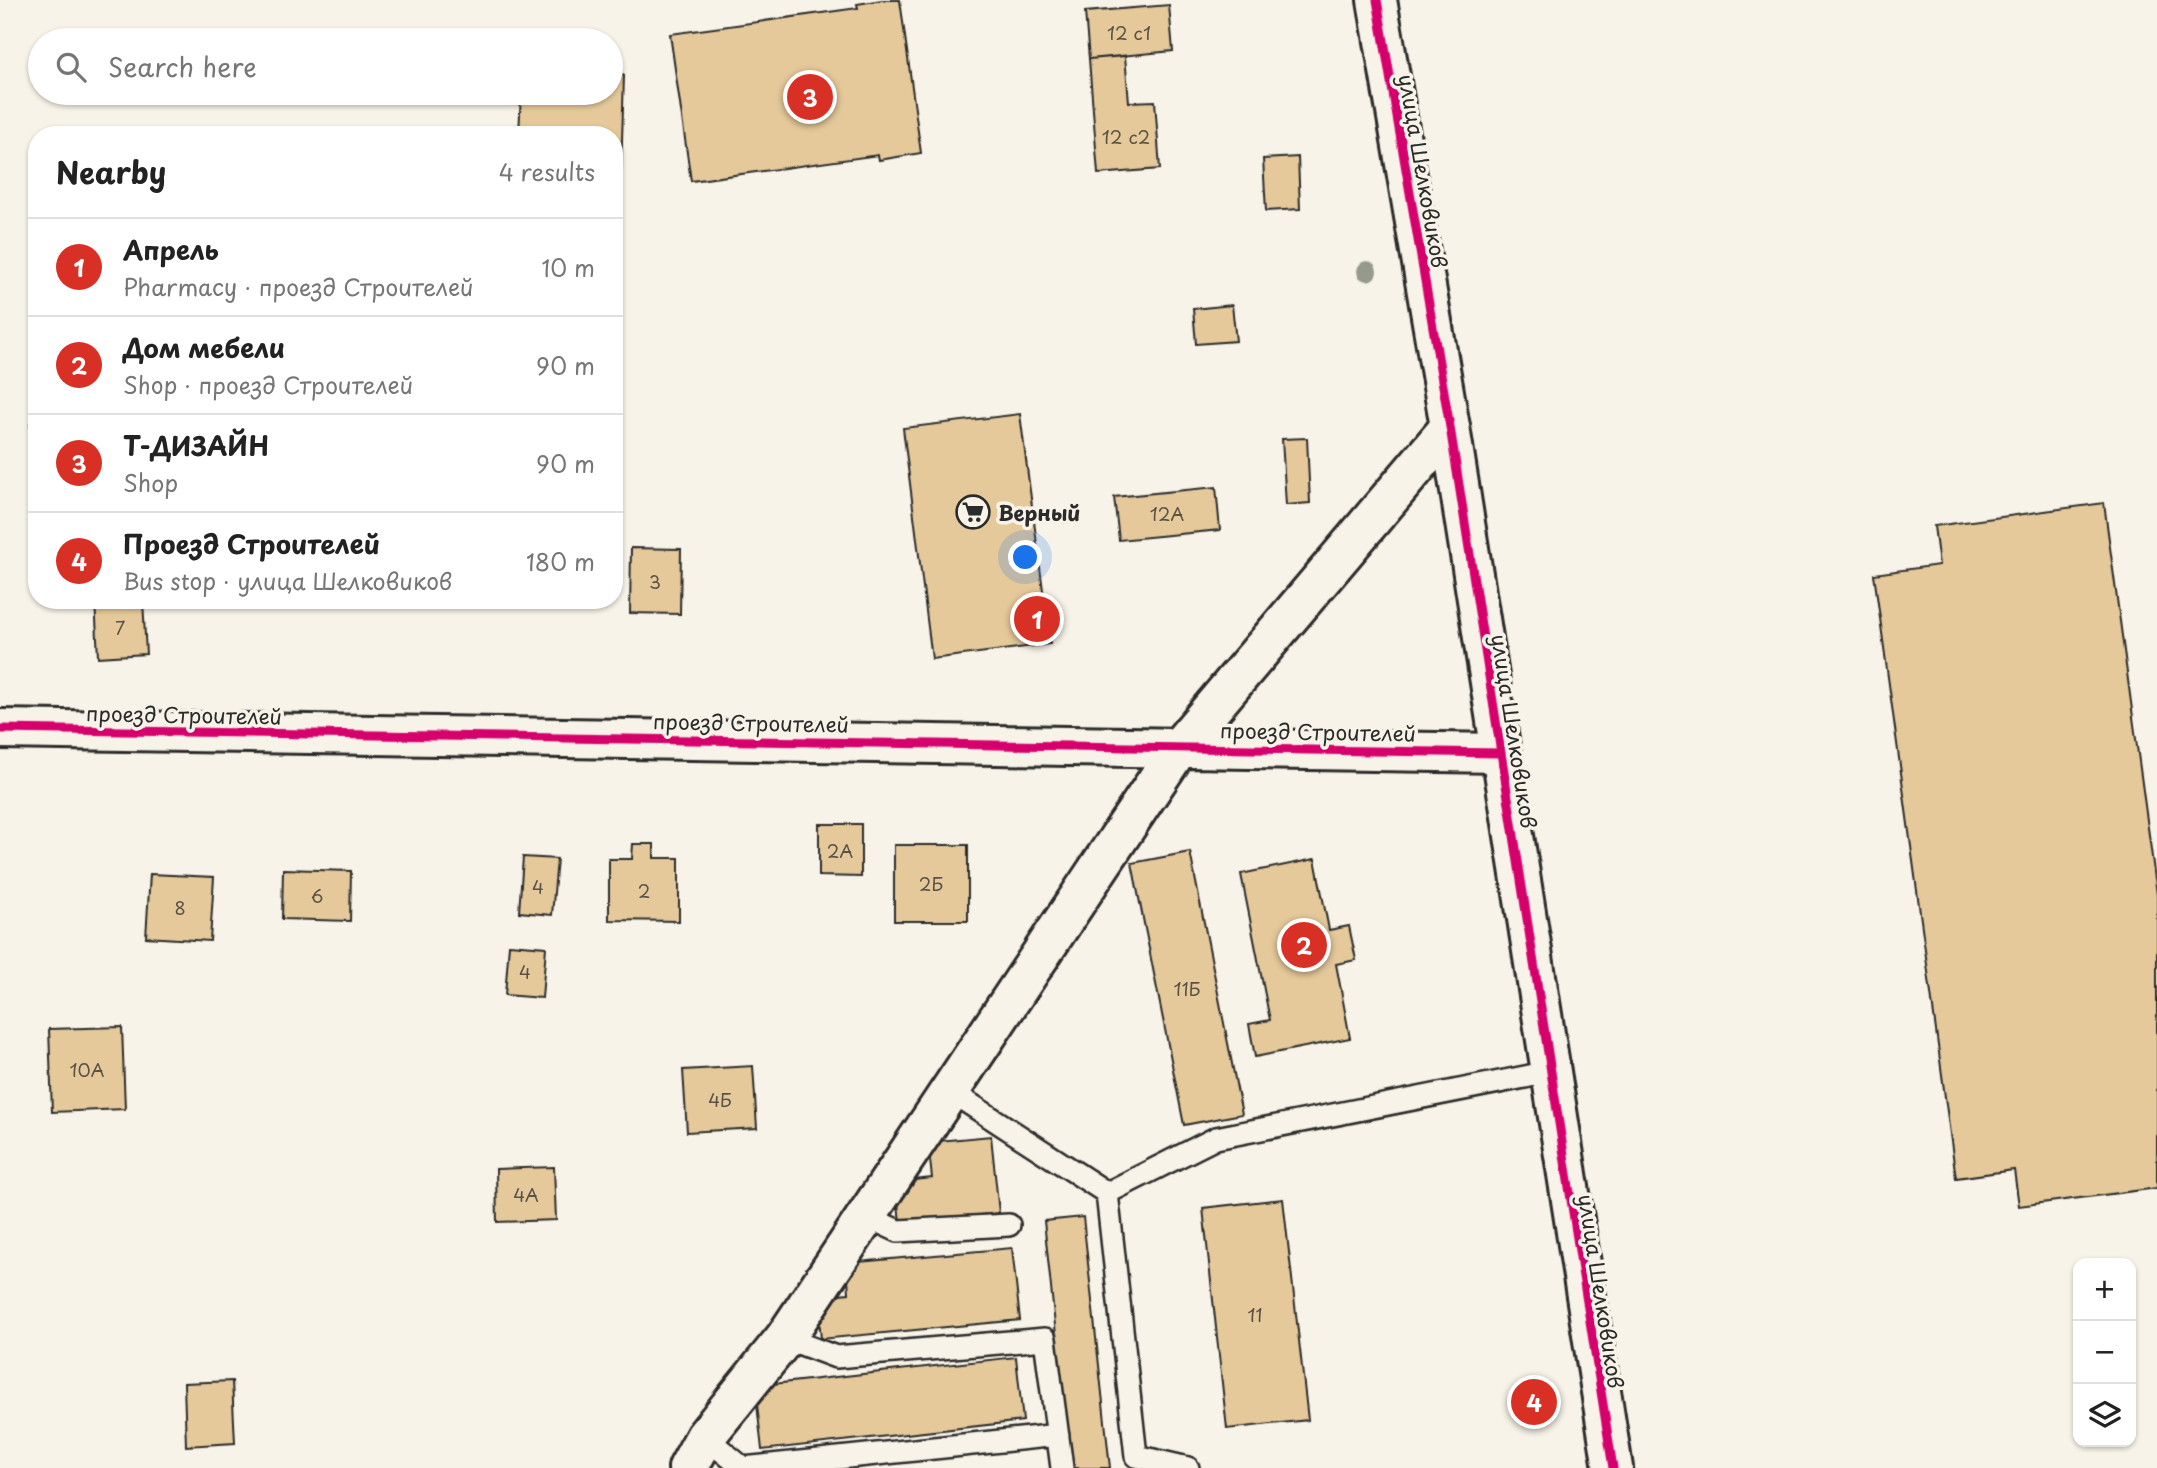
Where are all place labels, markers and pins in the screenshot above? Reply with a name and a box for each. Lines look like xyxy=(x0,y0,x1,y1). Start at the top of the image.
pin: 3 xyxy=(787,71,833,123)
supermarket icon: Верный xyxy=(954,493,992,531)
place label: Верный xyxy=(998,496,1081,528)
pin: 1 xyxy=(1014,593,1060,645)
pin: 2 xyxy=(1281,919,1327,971)
pin: 4 xyxy=(1511,1376,1557,1428)

